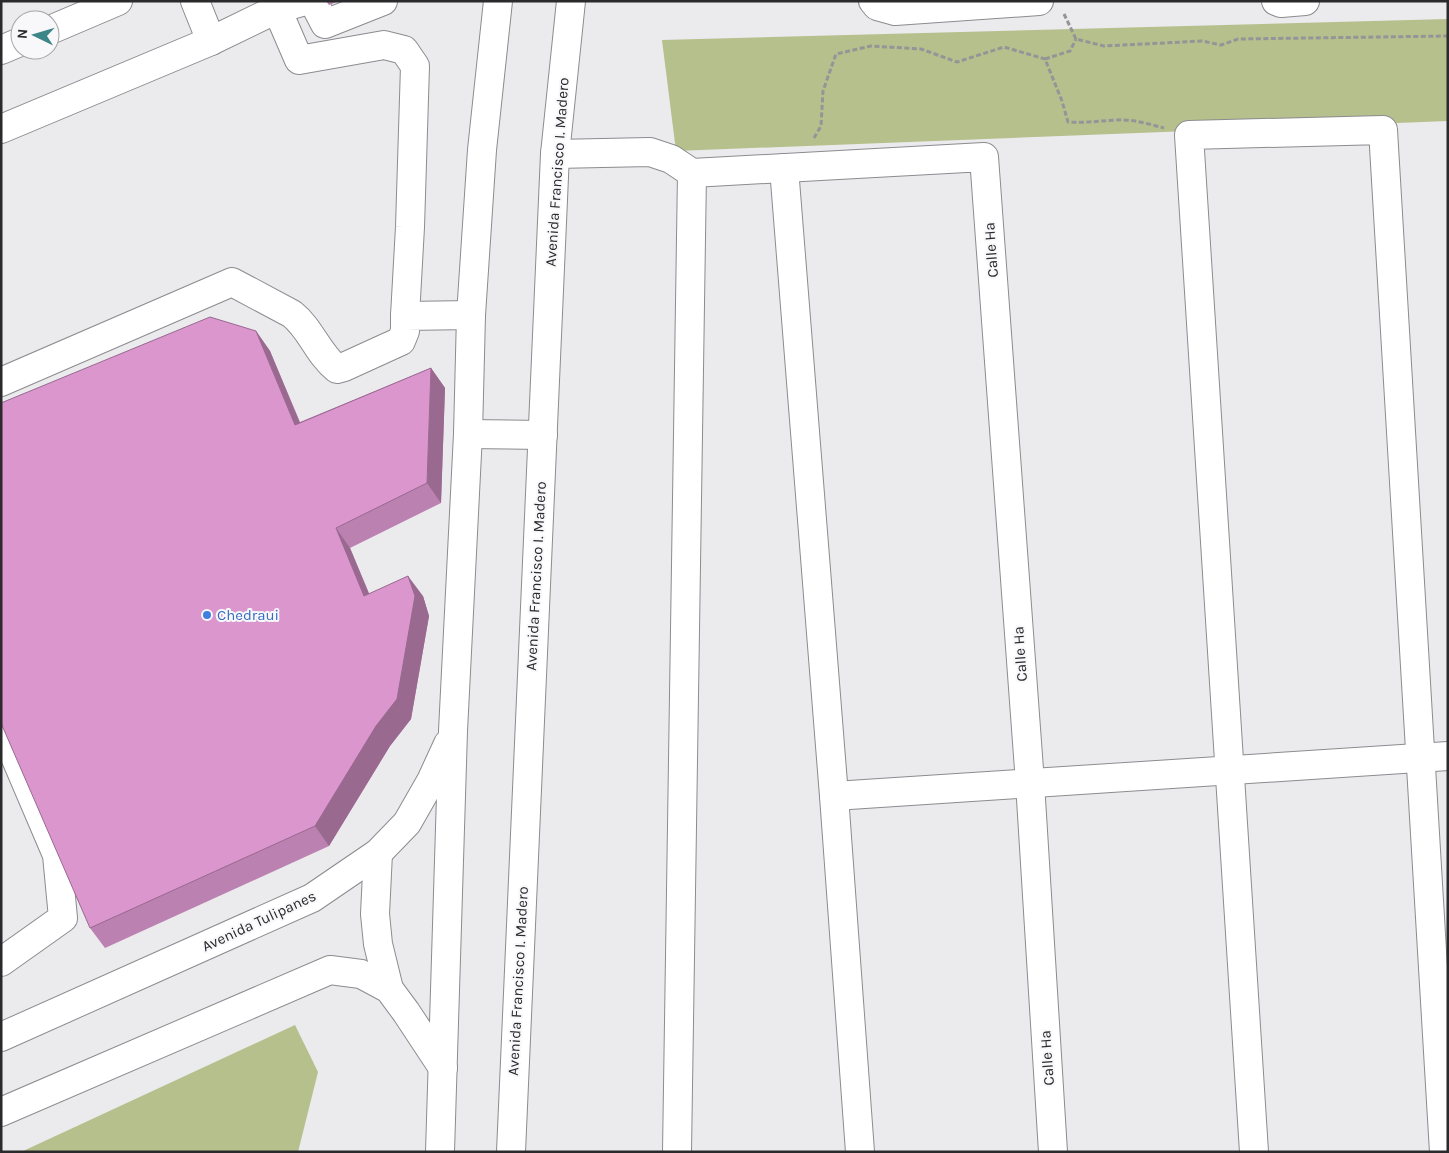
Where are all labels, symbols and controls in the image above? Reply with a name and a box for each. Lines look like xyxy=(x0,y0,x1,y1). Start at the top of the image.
north arrow xyxy=(10,10,60,60)
text: N xyxy=(14,28,31,40)
street label: Avenida Francisco I. Madero xyxy=(541,77,573,267)
street label: Calle Ha xyxy=(980,222,1002,278)
street label: Avenida Francisco I. Madero xyxy=(522,481,550,671)
place label: Chedraui xyxy=(217,606,279,624)
marker: Chedraui xyxy=(201,609,213,621)
street label: Calle Ha xyxy=(1009,626,1031,682)
street label: Avenida Francisco I. Madero xyxy=(504,886,532,1076)
street label: Avenida Tulipanes xyxy=(199,887,319,955)
street label: Calle Ha xyxy=(1036,1030,1058,1086)

